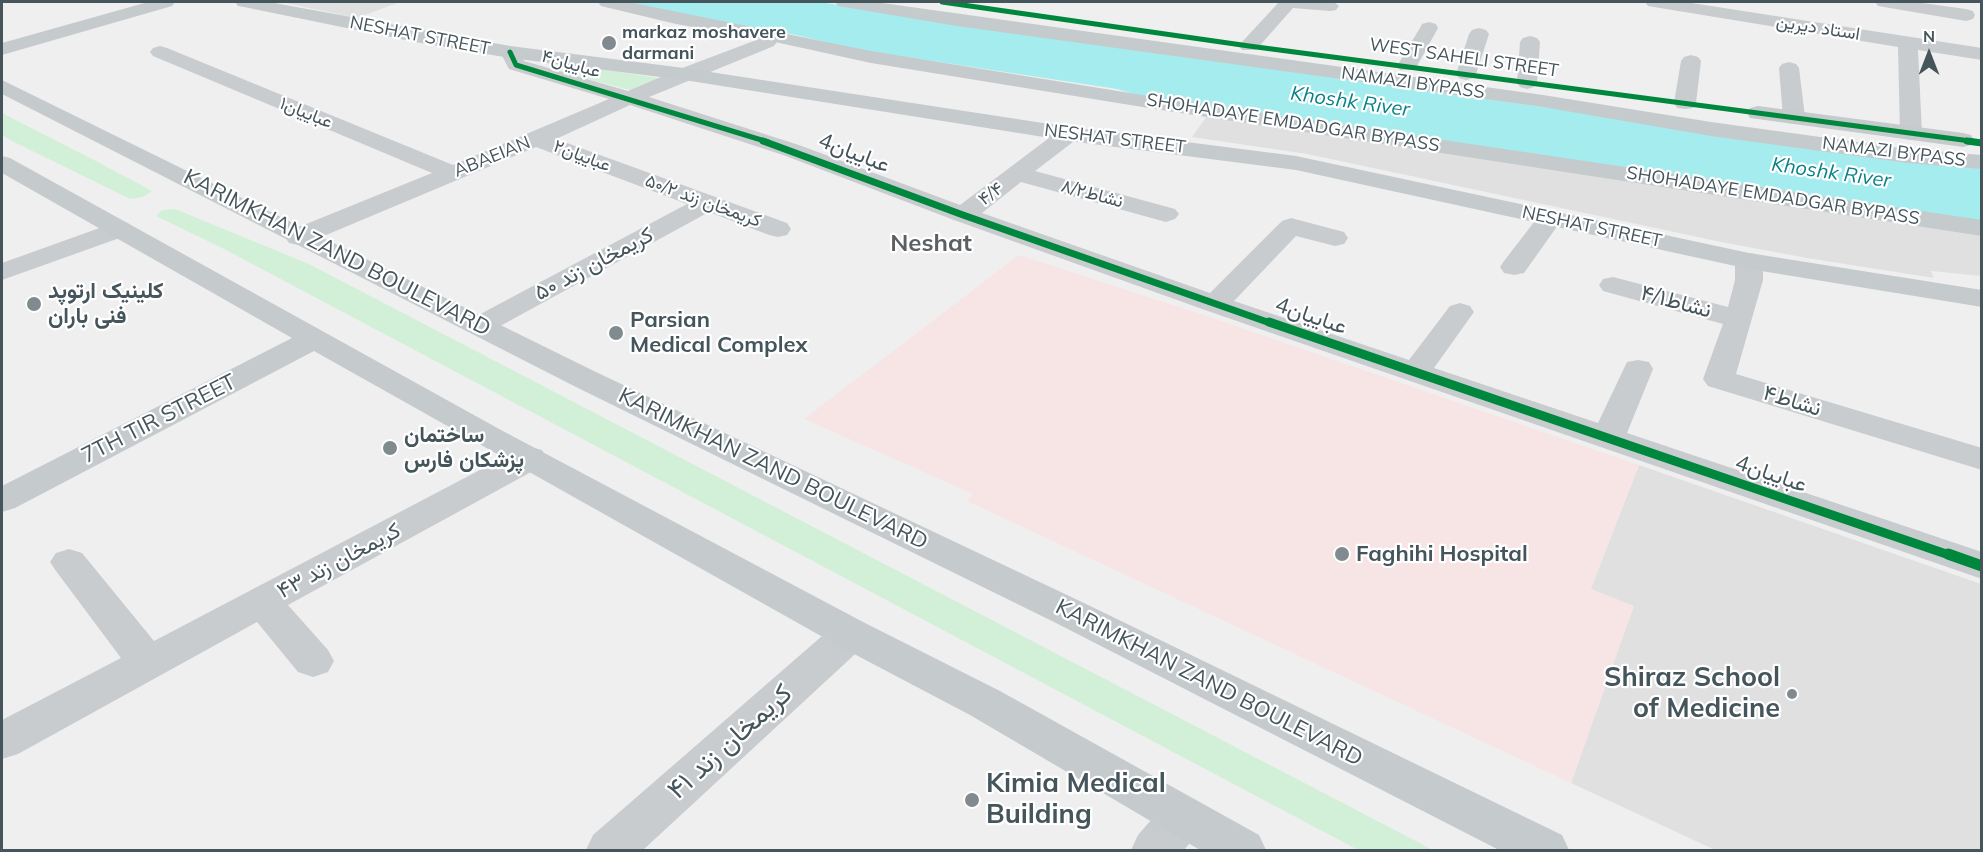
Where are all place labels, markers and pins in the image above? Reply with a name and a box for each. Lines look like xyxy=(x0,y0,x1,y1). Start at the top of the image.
place label: markaz moshavere darmani xyxy=(622,22,786,64)
marker: markaz moshavere darmani xyxy=(600,34,618,52)
place label: کلینیک ارتوپد فنی باران xyxy=(48,278,163,330)
marker: کلینیک ارتوپد فنی باران xyxy=(25,295,43,313)
place label: Parsian Medical Complex xyxy=(630,307,808,358)
marker: Parsian Medical Complex xyxy=(607,324,625,342)
place label: ساختمان پزشکان فارس xyxy=(404,422,524,474)
marker: ساختمان پزشکان فارس xyxy=(381,439,399,457)
place label: Faghihi Hospital xyxy=(1356,541,1528,567)
marker: Faghihi Hospital xyxy=(1333,545,1351,563)
place label: Shiraz School of Medicine xyxy=(1604,662,1780,725)
marker: Shiraz School of Medicine xyxy=(1785,687,1799,701)
place label: Kimia Medical Building xyxy=(986,768,1166,831)
marker: Kimia Medical Building xyxy=(963,791,981,809)

